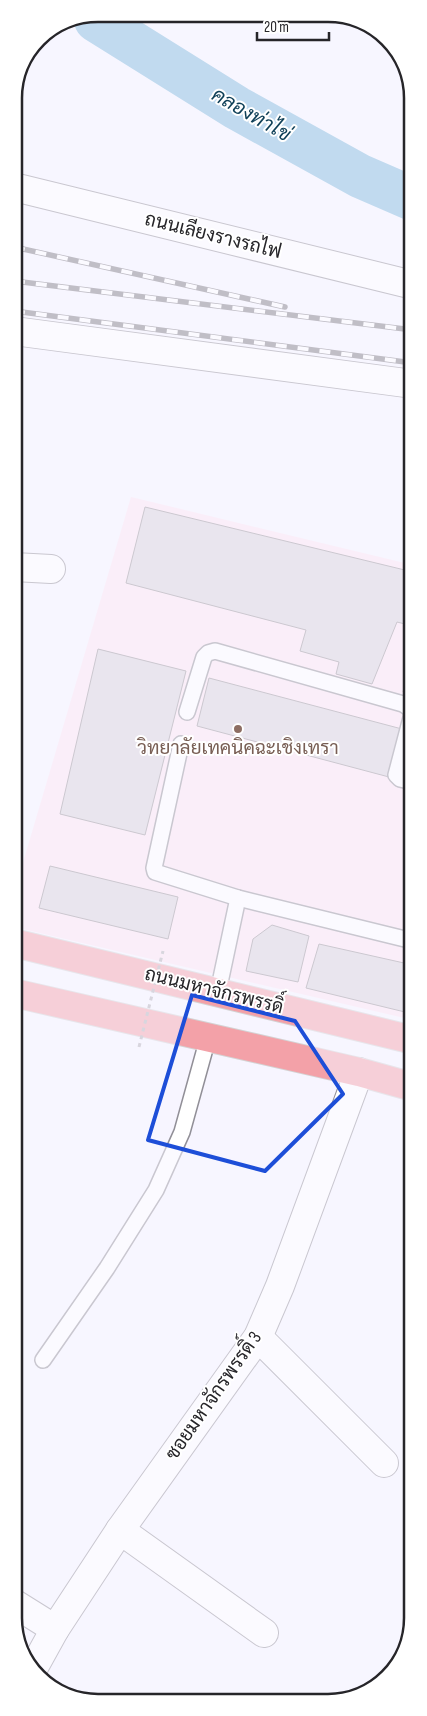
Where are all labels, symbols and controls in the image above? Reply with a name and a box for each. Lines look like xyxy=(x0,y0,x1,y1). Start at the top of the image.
scale bar xyxy=(257,10,330,42)
text: 20 m xyxy=(264,18,289,37)
water label: คลองท่าไข่ xyxy=(207,81,297,148)
street label: ถนนเลียงรางรถไฟ xyxy=(142,206,284,264)
marker: วิทยาลัยเทคนิคฉะเชิงเทรา xyxy=(232,723,244,735)
place label: วิทยาลัยเทคนิคฉะเชิงเทรา xyxy=(137,737,339,760)
street label: ถนนมหาจักรพรรดิ์ xyxy=(142,955,288,1019)
street label: ซอยมหาจักรพรรดิ์ 3 xyxy=(154,1323,267,1465)

